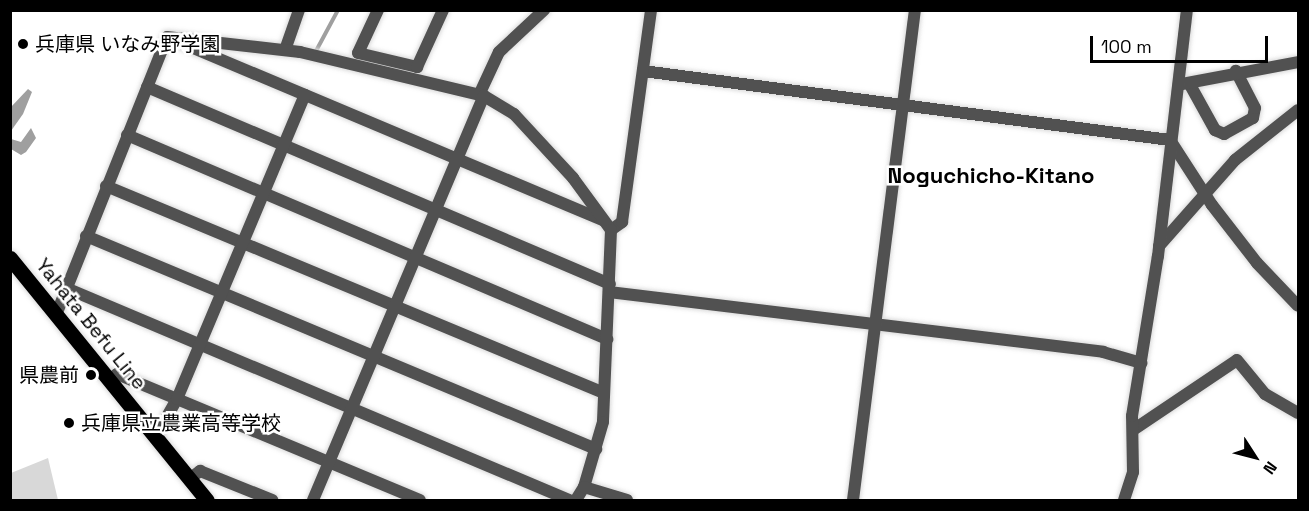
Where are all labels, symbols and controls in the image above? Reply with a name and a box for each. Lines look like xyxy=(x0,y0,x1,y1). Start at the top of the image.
scale bar xyxy=(1093,24,1272,62)
place label: 兵庫県 いなみ野学園 xyxy=(35,32,220,56)
text: 100 m xyxy=(1101,35,1152,58)
marker: 兵庫県 いなみ野学園 xyxy=(16,37,30,51)
district label: Noguchicho-Kitano xyxy=(888,163,1094,189)
street label: Yahata Befu Line xyxy=(31,254,151,394)
place label: 県農前 xyxy=(19,363,79,387)
marker: 県農前 xyxy=(84,368,98,382)
place label: 兵庫県立農業高等学校 xyxy=(81,411,281,435)
marker: 兵庫県立農業高等学校 xyxy=(62,416,76,430)
north arrow xyxy=(1225,427,1285,487)
text: N xyxy=(1258,457,1282,478)

